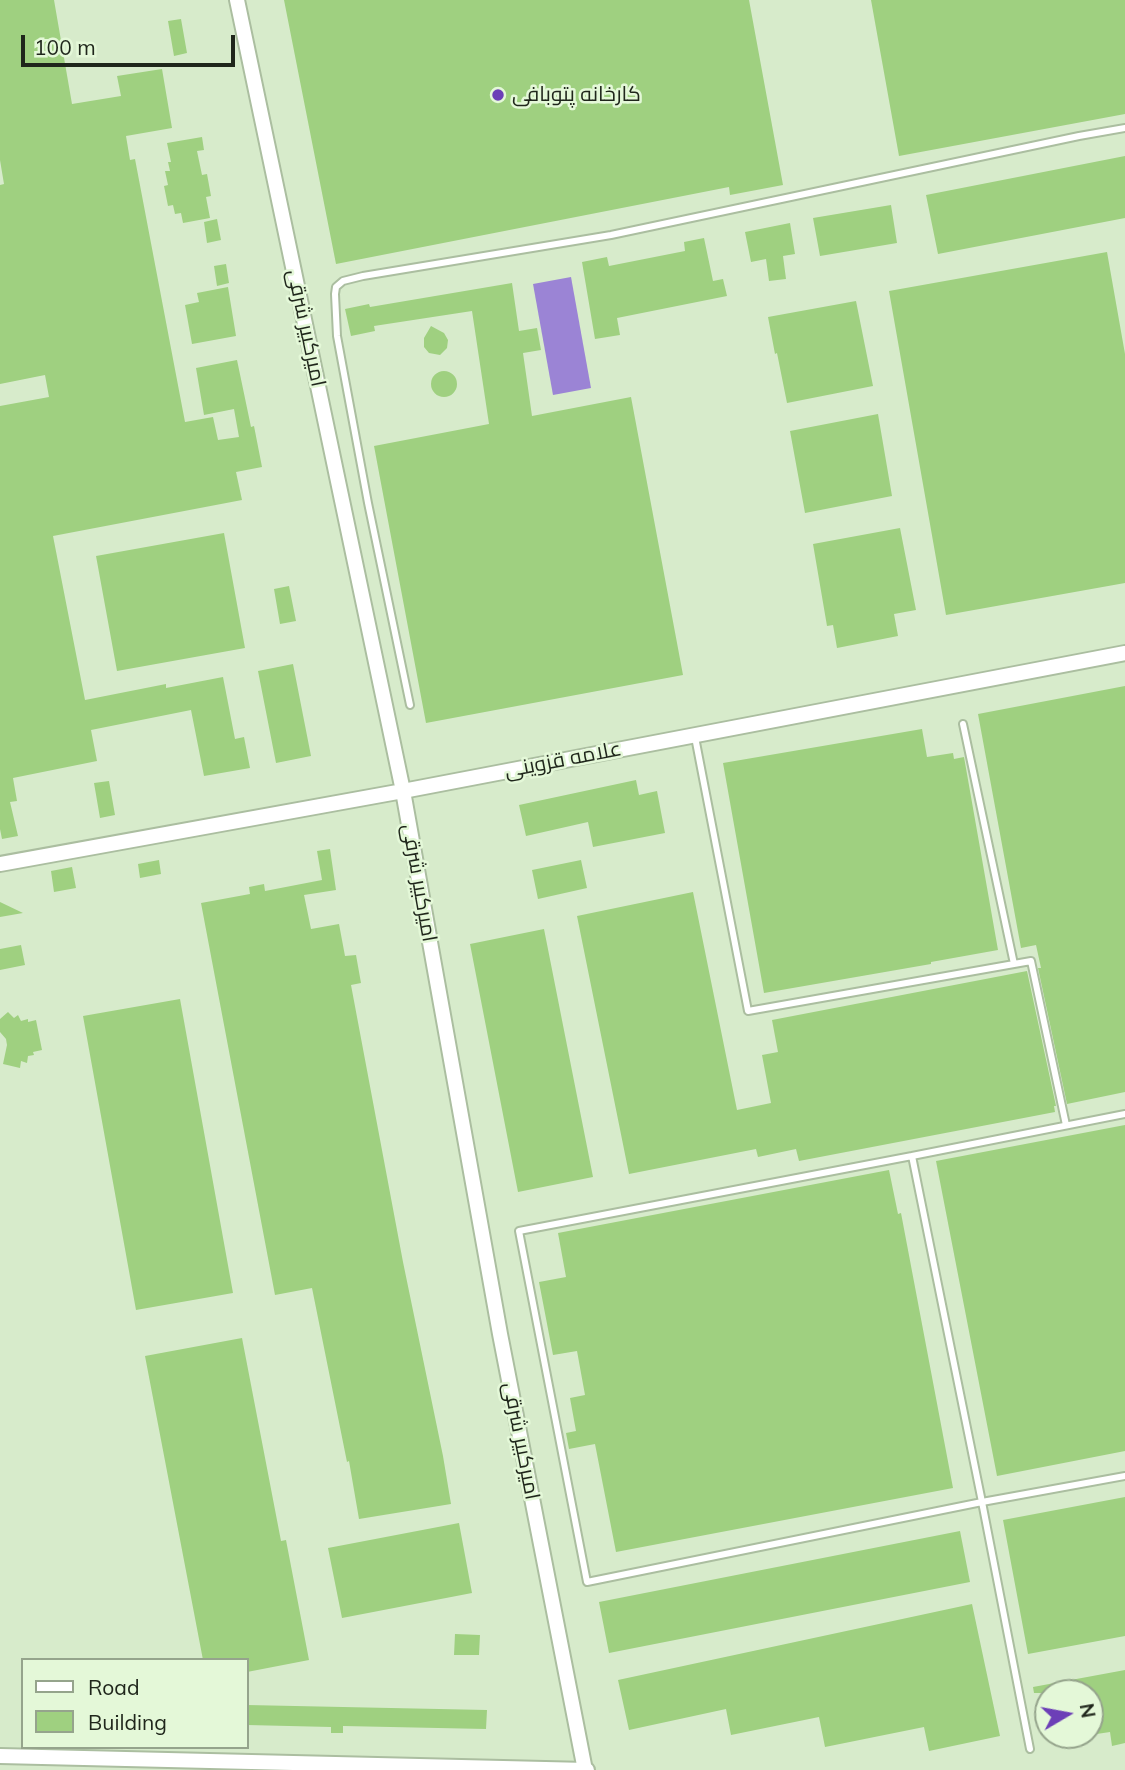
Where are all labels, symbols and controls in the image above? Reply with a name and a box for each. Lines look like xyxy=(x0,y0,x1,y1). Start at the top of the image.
scale bar xyxy=(24,21,238,65)
text: 100 m xyxy=(34,34,96,60)
place label: کارخانه پتوبافی xyxy=(512,82,641,108)
marker: کارخانه پتوبافی xyxy=(490,87,506,103)
street label: امیرکبیر شرقی xyxy=(281,267,331,389)
street label: علامه قزوینی xyxy=(502,736,624,784)
street label: امیرکبیر شرقی xyxy=(396,822,442,944)
street label: امیرکبیر شرقی xyxy=(497,1380,545,1502)
legend xyxy=(21,1658,248,1749)
text: Road xyxy=(88,1674,139,1700)
north arrow xyxy=(1034,1679,1104,1749)
text: N xyxy=(1075,1702,1101,1720)
text: Building xyxy=(88,1709,167,1735)

